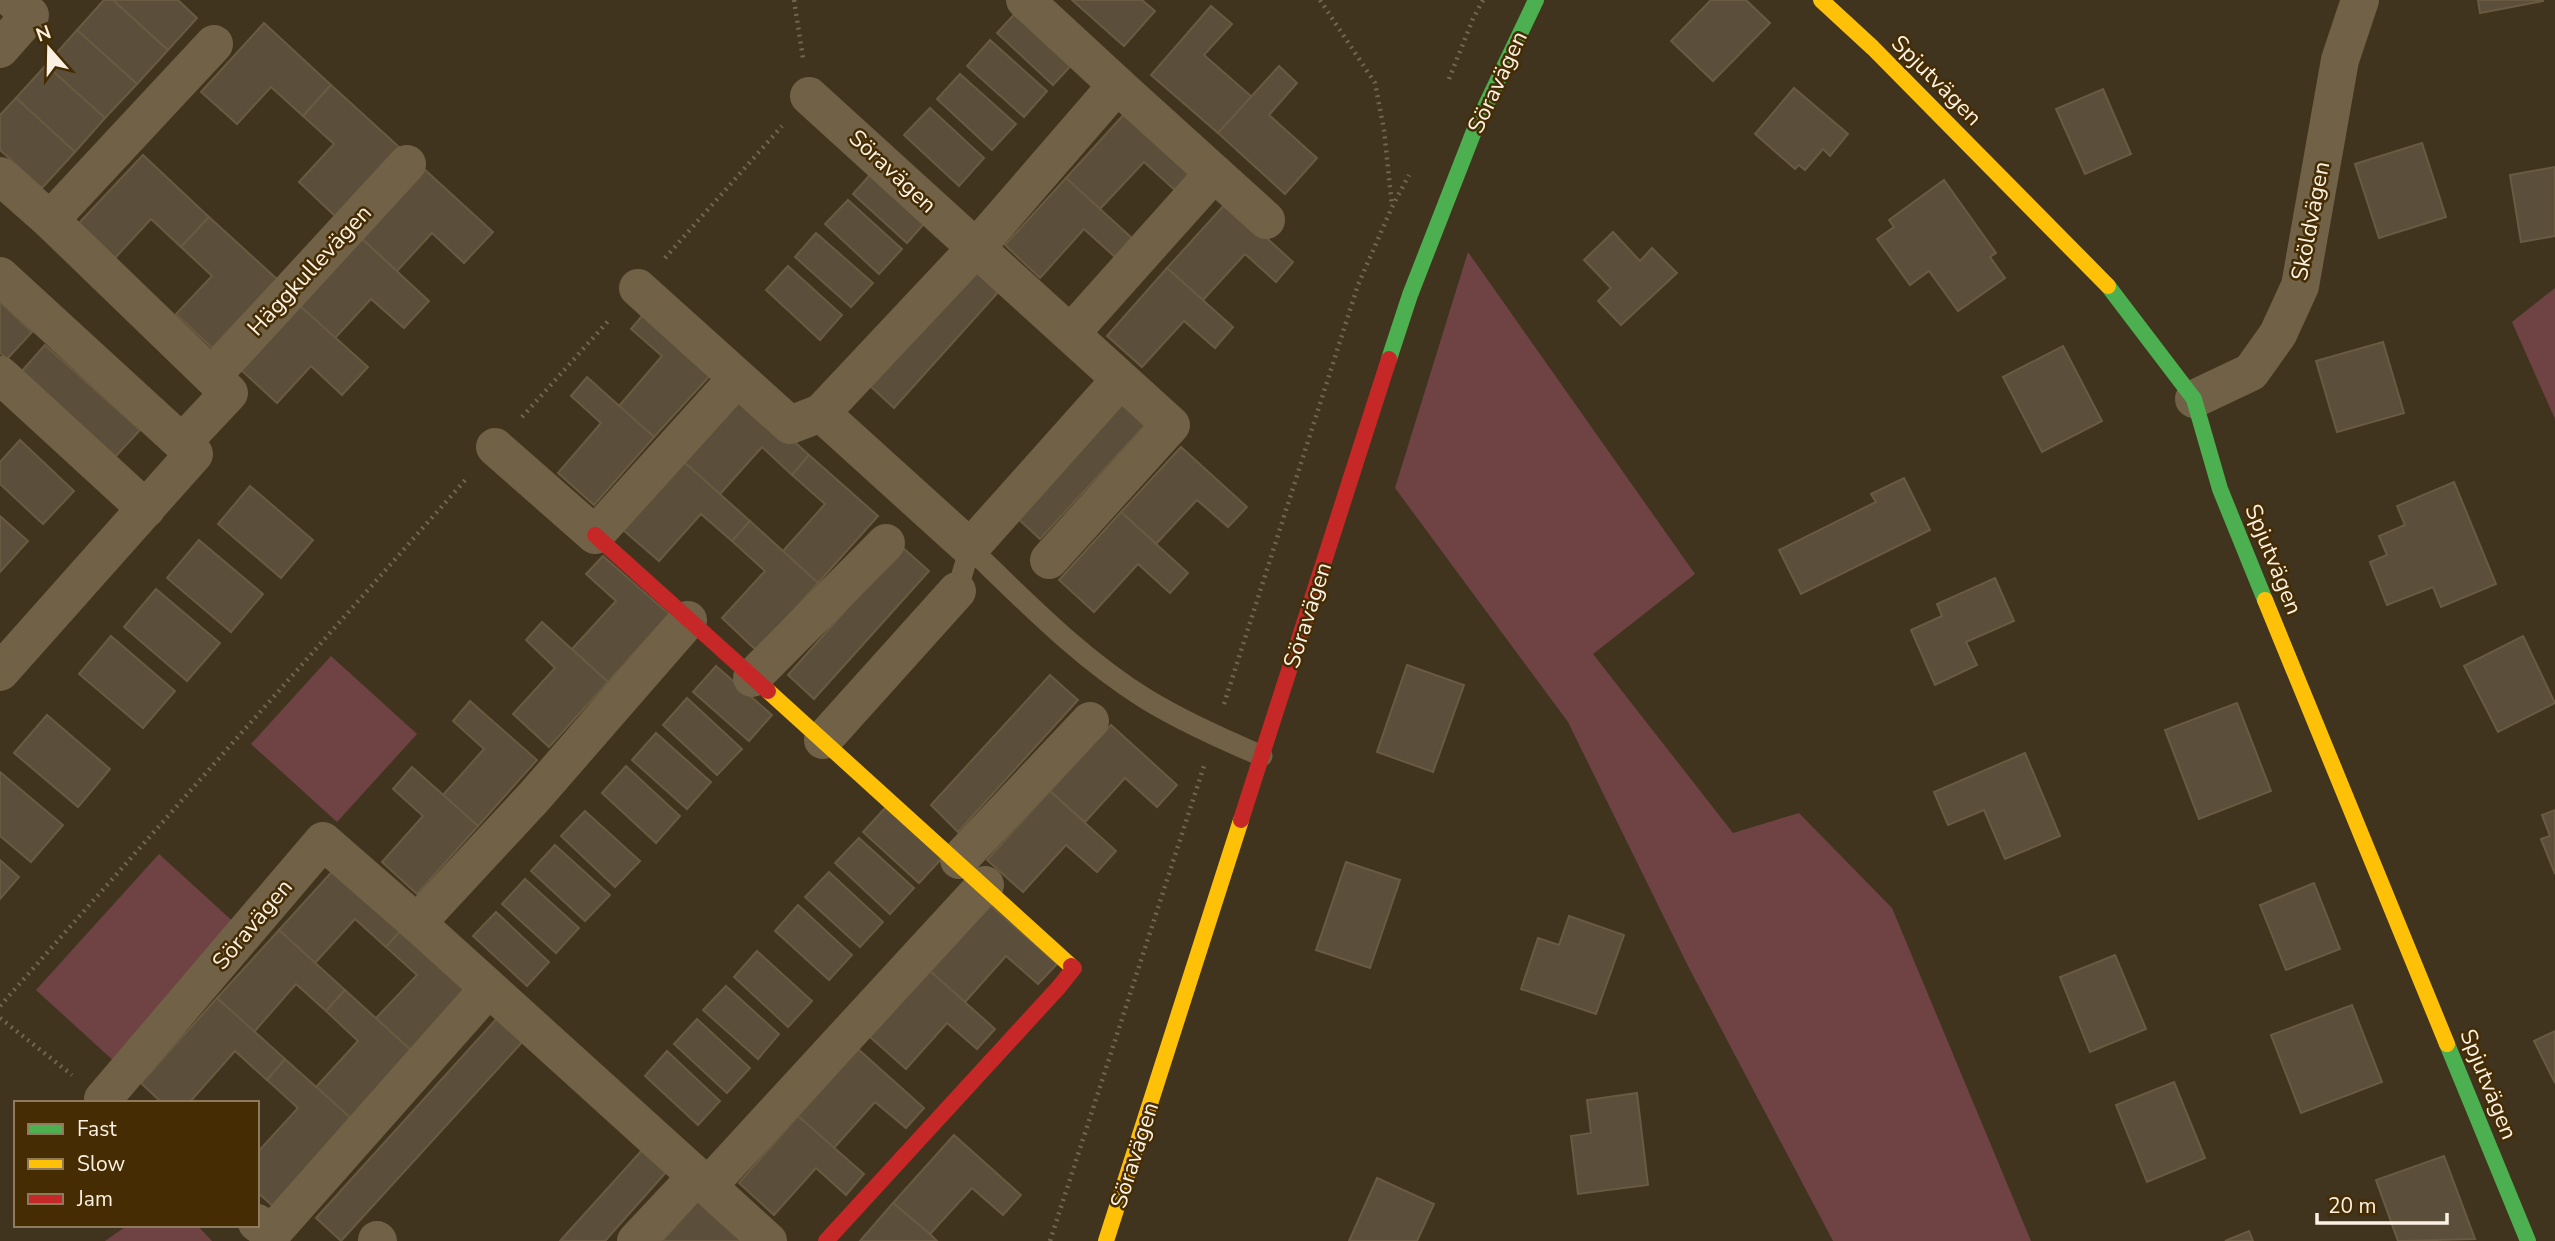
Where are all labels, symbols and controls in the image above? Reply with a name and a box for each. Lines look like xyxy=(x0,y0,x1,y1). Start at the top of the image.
north arrow xyxy=(14,14,84,84)
text: N xyxy=(32,19,55,49)
street label: Söravägen xyxy=(1460,26,1535,138)
street label: Spjutvägen xyxy=(1884,28,1989,133)
street label: Söravägen xyxy=(842,123,943,220)
street label: Sköldvägen xyxy=(2284,159,2337,283)
street label: Häggkullevägen xyxy=(240,198,378,343)
street label: Spjutvägen xyxy=(2237,499,2310,619)
street label: Söravägen xyxy=(1276,558,1339,672)
street label: Söravägen xyxy=(205,872,300,976)
street label: Spjutvägen xyxy=(2452,1024,2525,1144)
street label: Söravägen xyxy=(1103,1098,1166,1212)
legend xyxy=(14,1101,259,1227)
text: Fast xyxy=(77,1115,117,1143)
text: Slow xyxy=(77,1150,126,1178)
scale bar xyxy=(2317,1182,2446,1226)
text: Jam xyxy=(76,1185,113,1213)
text: 20 m xyxy=(2328,1192,2377,1220)

